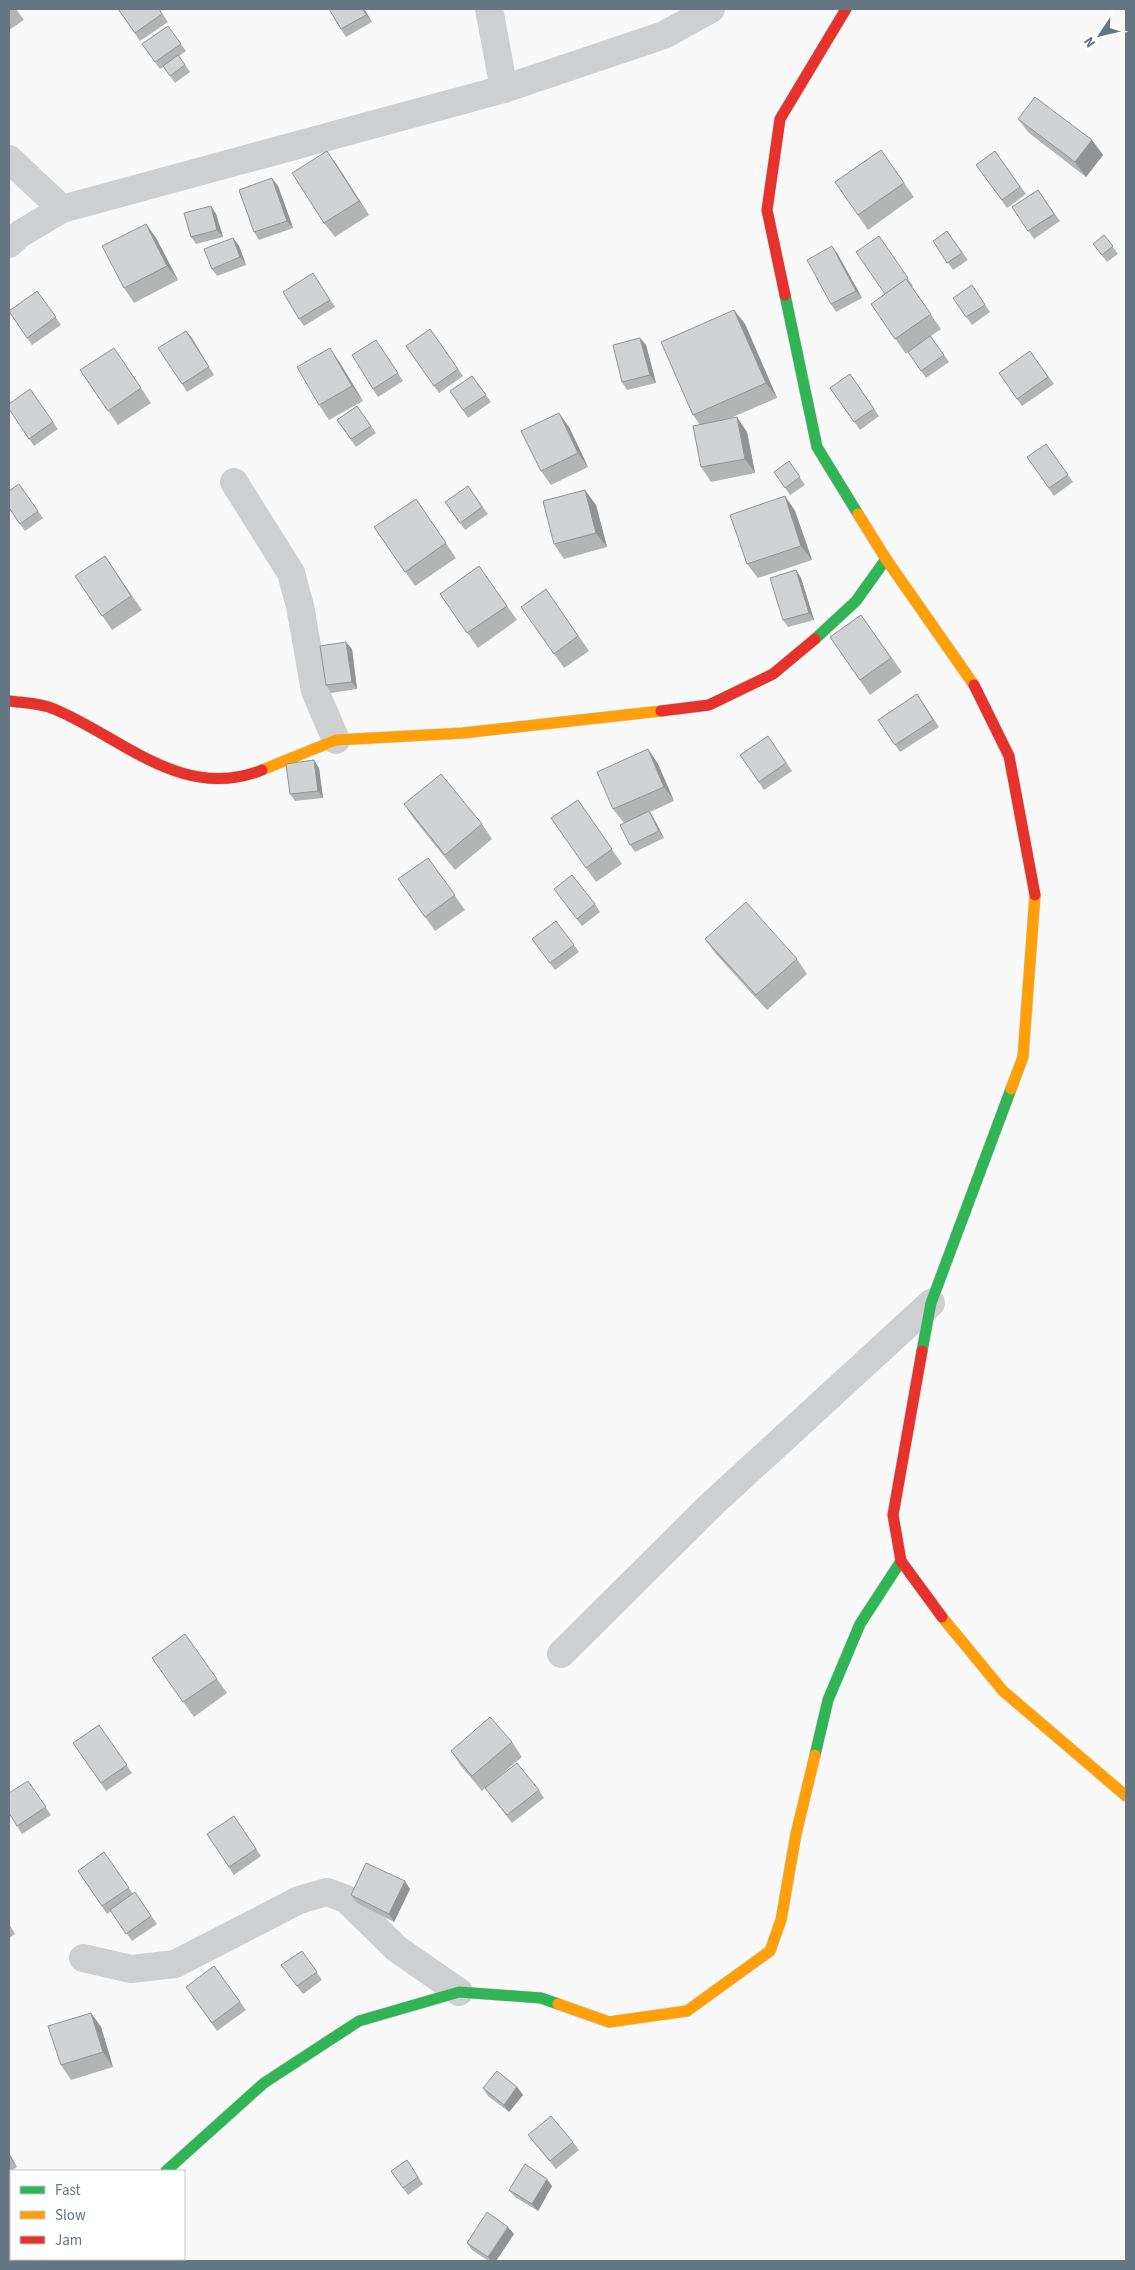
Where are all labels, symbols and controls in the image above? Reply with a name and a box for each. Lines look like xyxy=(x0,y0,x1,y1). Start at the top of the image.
north arrow xyxy=(1075,10,1125,60)
text: N xyxy=(1079,32,1101,51)
legend xyxy=(10,2170,185,2260)
text: Fast xyxy=(55,2180,81,2201)
text: Slow xyxy=(55,2205,86,2226)
text: Jam xyxy=(55,2230,82,2251)

